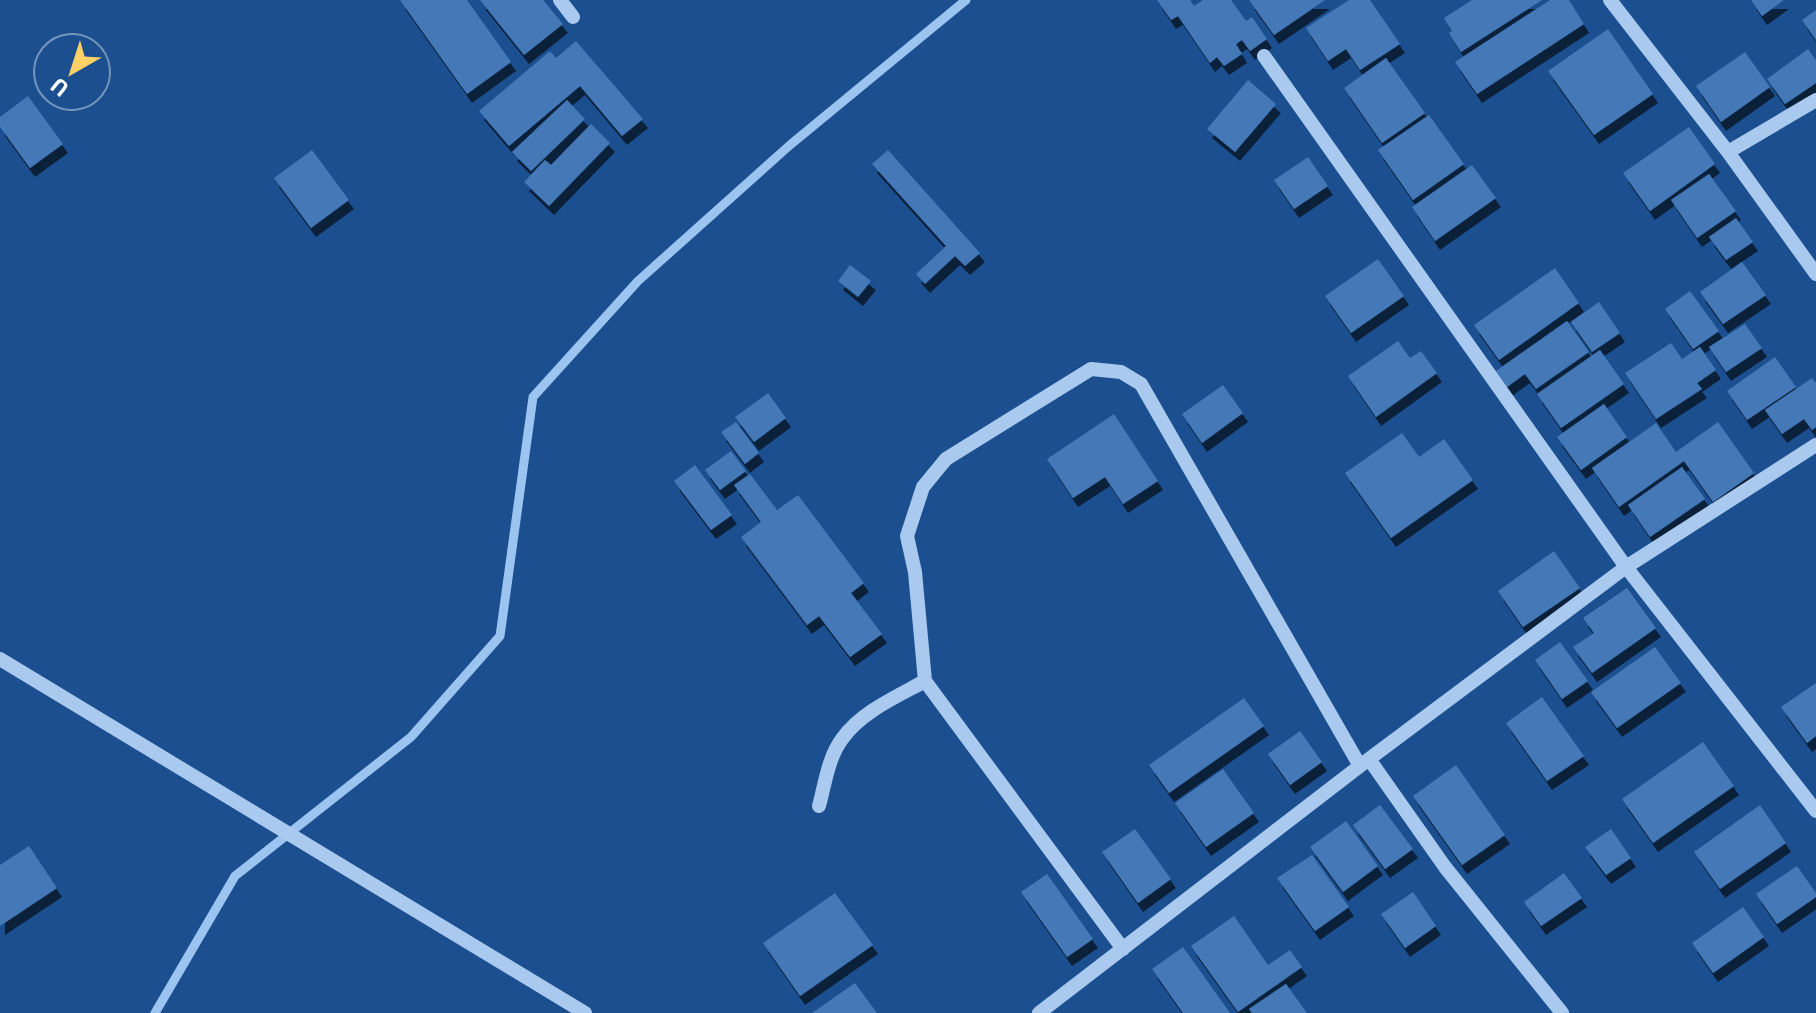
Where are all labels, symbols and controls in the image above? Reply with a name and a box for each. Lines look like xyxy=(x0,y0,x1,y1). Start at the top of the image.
north arrow xyxy=(32,32,112,112)
text: U xyxy=(45,73,73,103)

